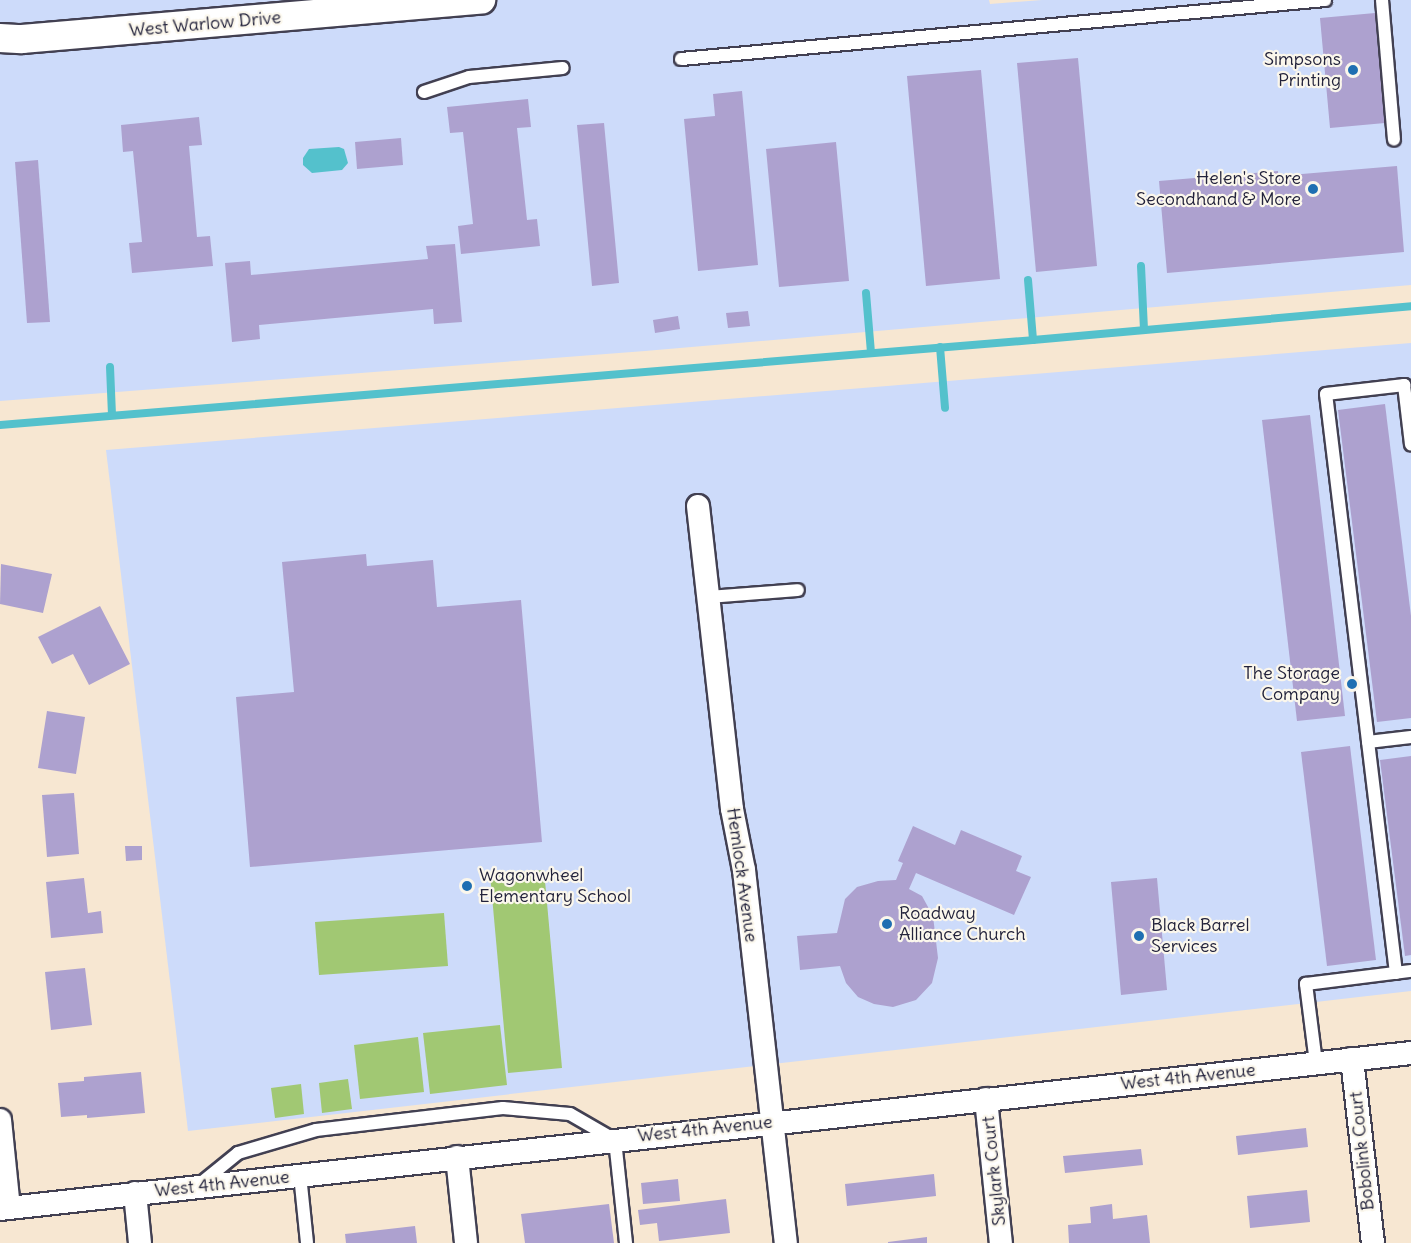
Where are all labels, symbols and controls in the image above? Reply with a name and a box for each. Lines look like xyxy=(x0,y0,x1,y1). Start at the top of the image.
street label: West Warlow Drive xyxy=(128,7,282,41)
place label: Simpsons Printing xyxy=(1264,49,1341,92)
marker: Simpsons Printing xyxy=(1346,63,1360,77)
place label: Helen's Store Secondhand & More xyxy=(1136,168,1301,210)
marker: Helen's Store Secondhand & More xyxy=(1306,182,1320,196)
place label: The Storage Company xyxy=(1243,663,1340,706)
marker: The Storage Company xyxy=(1345,677,1359,691)
street label: Hemlock Avenue xyxy=(722,806,762,944)
place label: Wagonwheel Elementary School xyxy=(479,865,631,908)
marker: Wagonwheel Elementary School xyxy=(460,879,474,893)
place label: Roadway Alliance Church xyxy=(899,903,1026,946)
place label: Black Barrel Services xyxy=(1151,915,1250,958)
marker: Roadway Alliance Church xyxy=(880,917,894,931)
marker: Black Barrel Services xyxy=(1132,929,1146,943)
street label: West 4th Avenue xyxy=(1120,1059,1256,1095)
street label: Bobolink Court xyxy=(1345,1090,1379,1212)
street label: West 4th Avenue xyxy=(637,1111,773,1147)
street label: Skylark Court xyxy=(977,1115,1011,1227)
street label: West 4th Avenue xyxy=(154,1166,290,1202)

